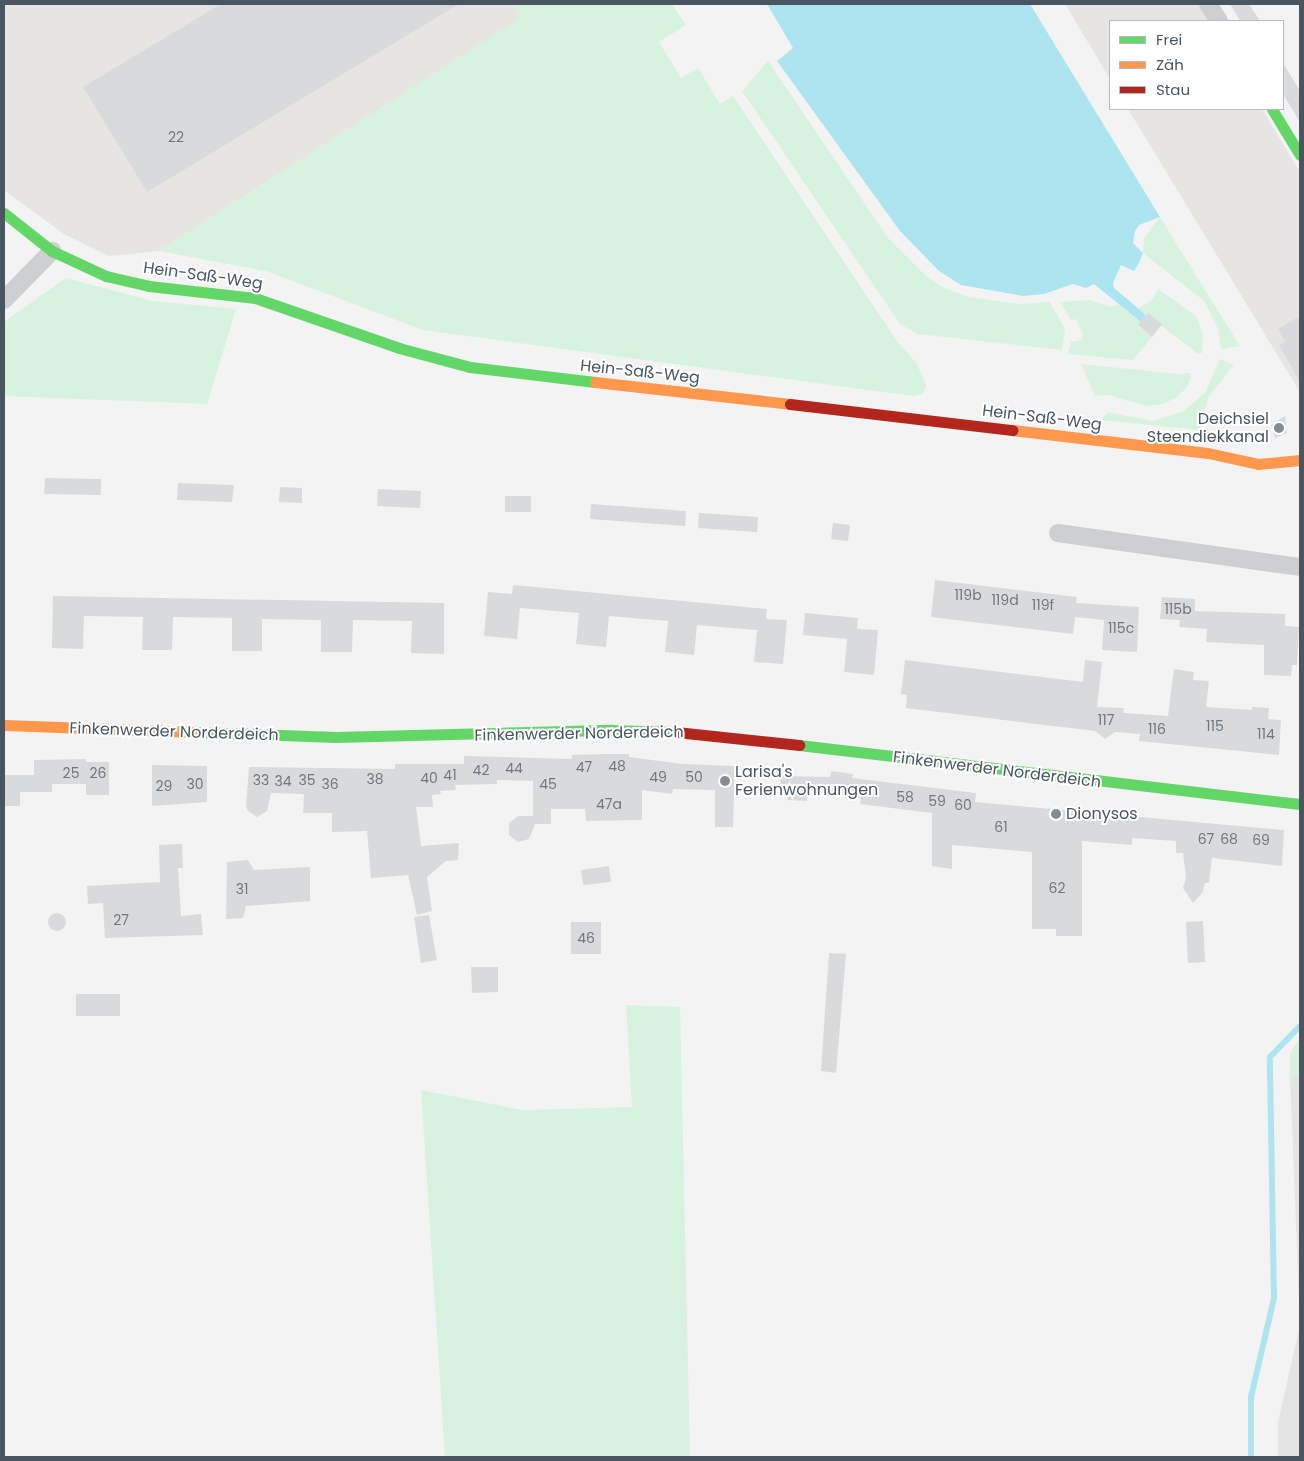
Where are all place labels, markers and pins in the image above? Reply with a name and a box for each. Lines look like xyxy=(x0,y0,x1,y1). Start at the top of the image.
place label: Deichsiel Steendiekkanal xyxy=(1147,409,1269,447)
marker: Deichsiel Steendiekkanal xyxy=(1273,422,1285,434)
place label: Larisa's Ferienwohnungen xyxy=(735,762,878,800)
marker: Larisa's Ferienwohnungen xyxy=(719,775,731,787)
place label: Dionysos xyxy=(1066,804,1138,824)
marker: Dionysos xyxy=(1050,808,1062,820)

